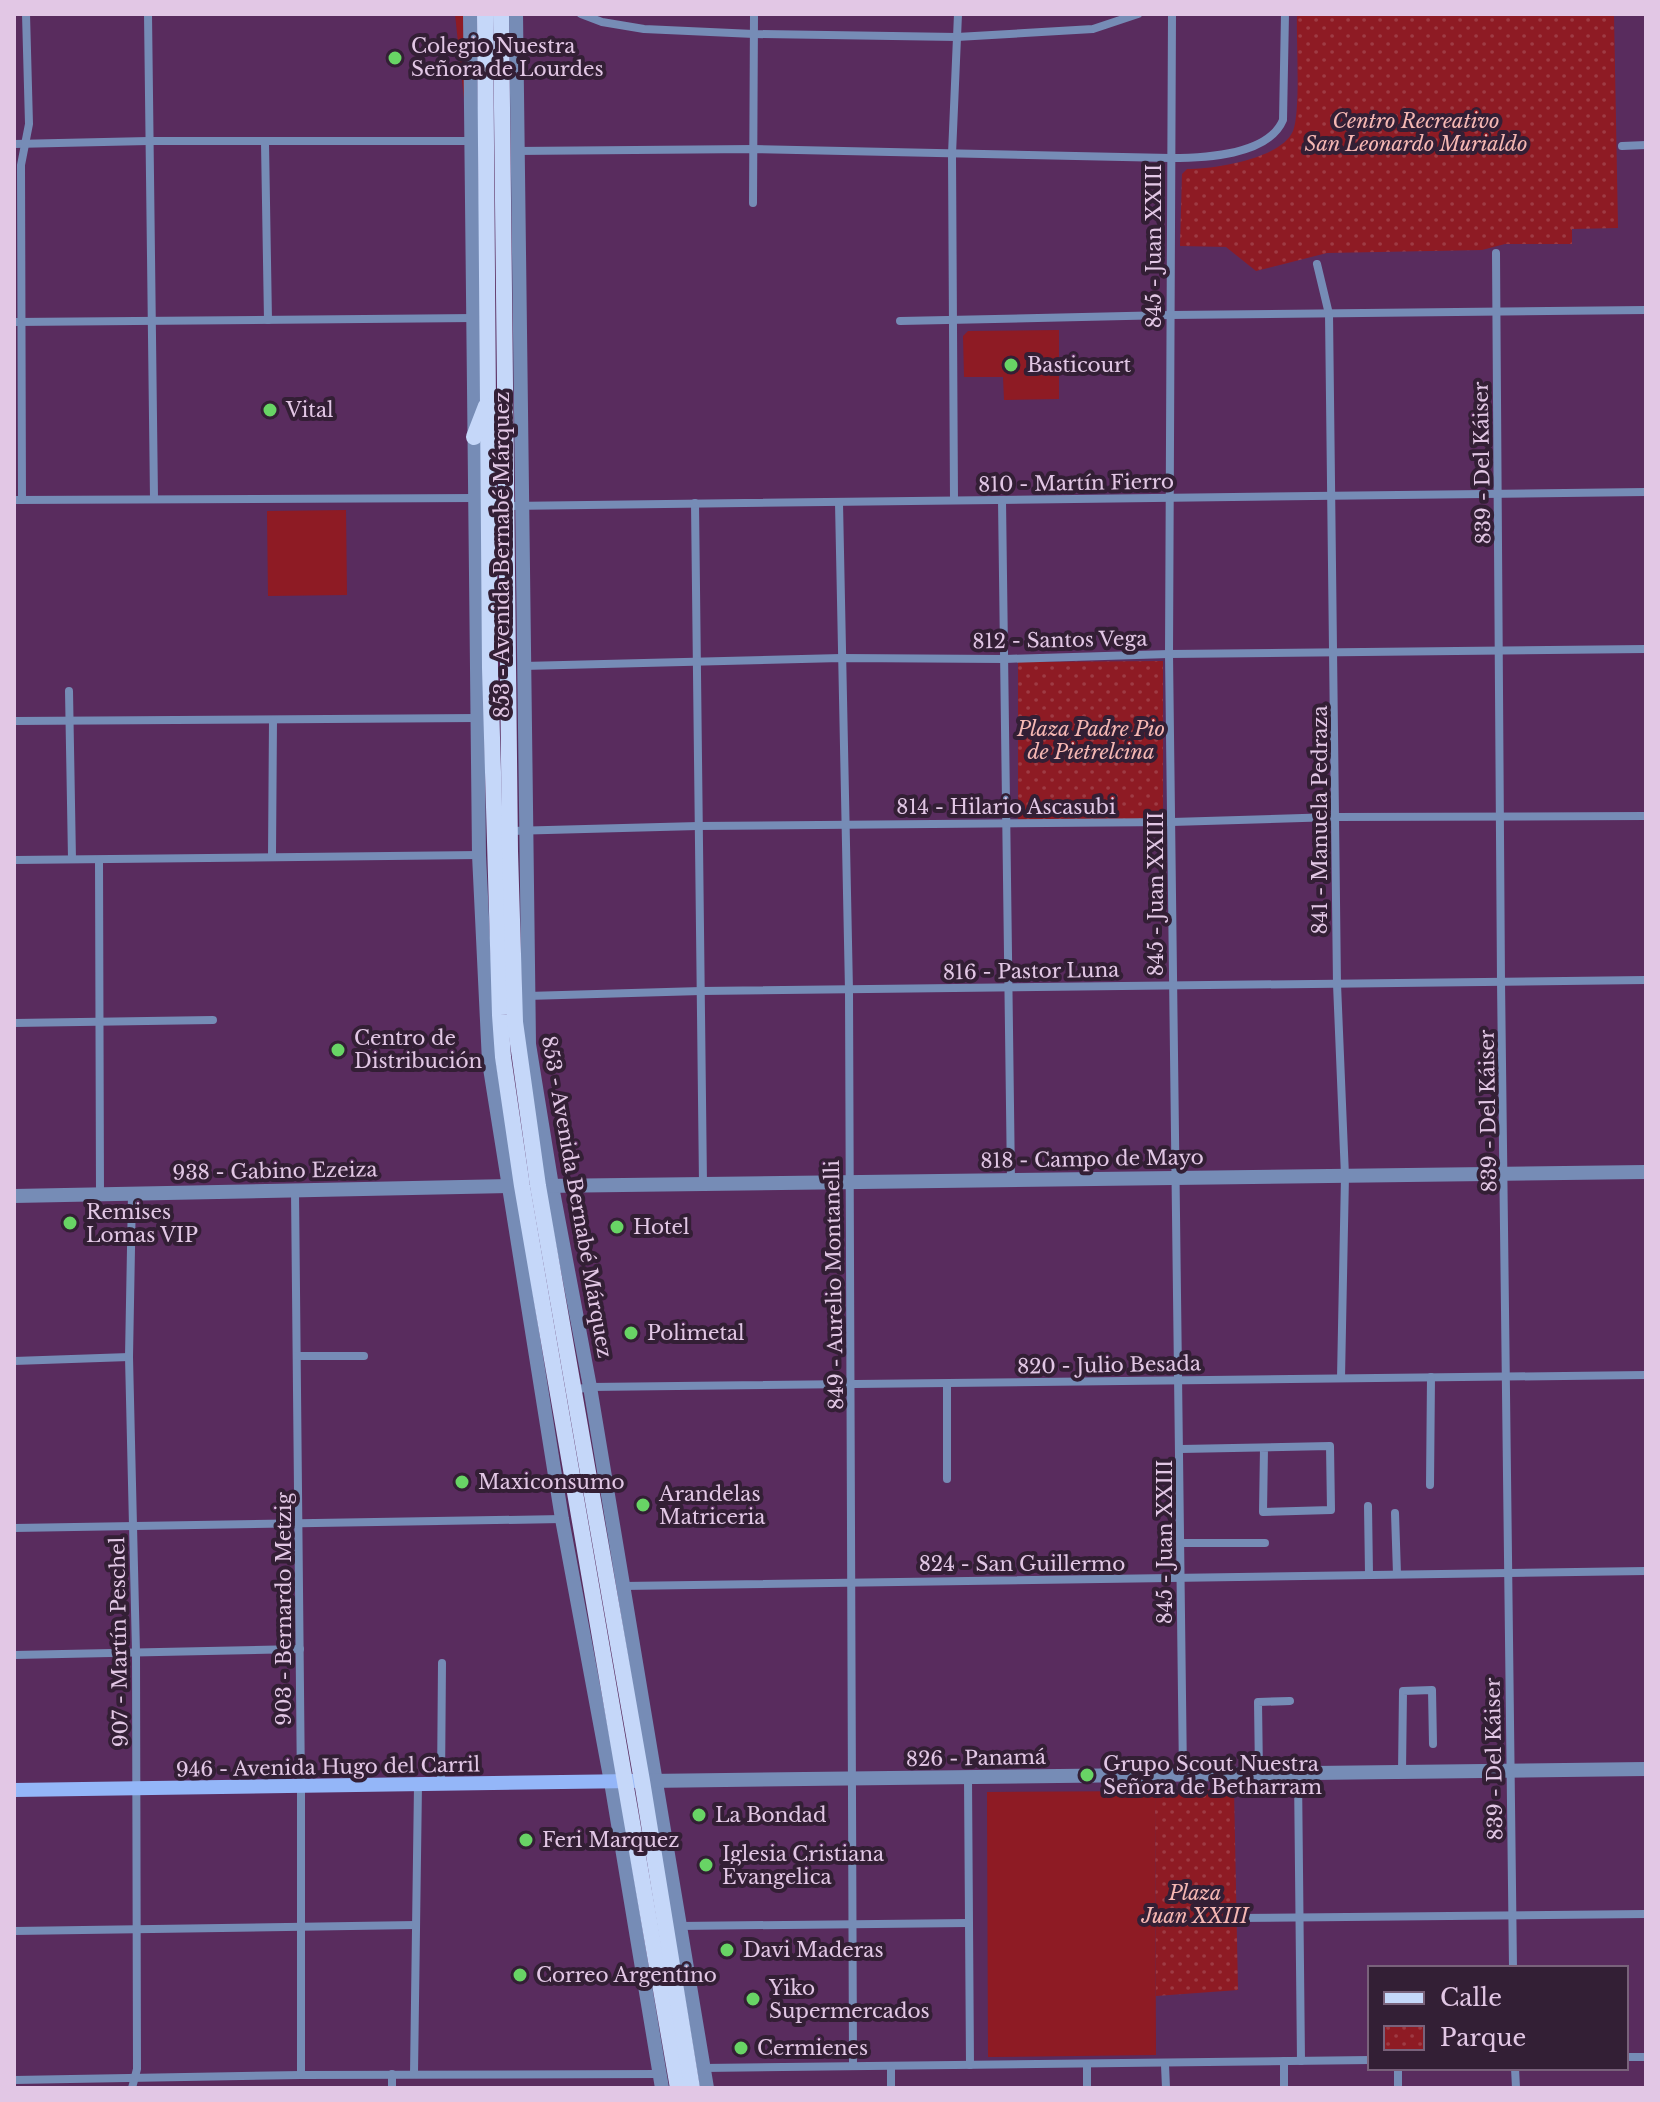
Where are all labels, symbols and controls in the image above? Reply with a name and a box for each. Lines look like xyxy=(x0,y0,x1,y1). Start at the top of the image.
place label: Colegio Nuestra Señora de Lourdes xyxy=(411,34,603,81)
marker: Colegio Nuestra Señora de Lourdes xyxy=(386,49,404,67)
park label: Centro Recreativo San Leonardo Murialdo xyxy=(1305,109,1527,156)
street label: 845 - Juan XXIII xyxy=(1142,164,1166,328)
place label: Basticourt xyxy=(1027,353,1132,377)
marker: Basticourt xyxy=(1002,356,1020,374)
street label: 839 - Del Káiser xyxy=(1469,381,1495,545)
street label: 853 - Avenida Bernabé Márquez xyxy=(490,392,514,718)
place label: Vital xyxy=(285,398,333,422)
marker: Vital xyxy=(261,401,279,419)
street label: 810 - Martín Fierro xyxy=(978,469,1174,497)
street label: 812 - Santos Vega xyxy=(972,626,1149,654)
street label: 841 - Manuela Pedraza xyxy=(1308,705,1332,935)
park label: Plaza Padre Pio de Pietrelcina xyxy=(1016,717,1165,764)
street label: 814 - Hilario Ascasubi xyxy=(896,795,1116,819)
street label: 845 - Juan XXIII xyxy=(1144,812,1168,976)
street label: 816 - Pastor Luna xyxy=(943,957,1120,985)
place label: Centro de Distribución xyxy=(354,1026,483,1073)
street label: 839 - Del Káiser xyxy=(1475,1029,1501,1193)
street label: 853 - Avenida Bernabé Márquez xyxy=(537,1034,617,1360)
marker: Centro de Distribución xyxy=(329,1041,347,1059)
street label: 818 - Campo de Mayo xyxy=(980,1145,1204,1173)
street label: 938 - Gabino Ezeiza xyxy=(172,1157,379,1185)
street label: 849 - Aurelio Montanelli xyxy=(820,1160,848,1410)
place label: Remises Lomas VIP xyxy=(86,1200,198,1247)
marker: Remises Lomas VIP xyxy=(61,1214,79,1232)
place label: Hotel xyxy=(633,1215,690,1239)
marker: Hotel xyxy=(608,1218,626,1236)
place label: Polimetal xyxy=(647,1321,745,1345)
marker: Polimetal xyxy=(622,1324,640,1342)
street label: 820 - Julio Besada xyxy=(1017,1351,1202,1379)
street label: 845 - Juan XXIII xyxy=(1153,1460,1177,1624)
place label: Maxiconsumo xyxy=(478,1470,624,1494)
marker: Maxiconsumo xyxy=(453,1473,471,1491)
place label: Arandelas Matriceria xyxy=(658,1482,766,1529)
street label: 903 - Bernardo Metzig xyxy=(272,1491,296,1726)
marker: Arandelas Matriceria xyxy=(634,1496,652,1514)
street label: 907 - Martín Peschel xyxy=(105,1537,133,1747)
street label: 824 - San Guillermo xyxy=(919,1552,1125,1576)
street label: 839 - Del Káiser xyxy=(1481,1677,1507,1841)
street label: 826 - Panamá xyxy=(906,1745,1047,1771)
street label: 946 - Avenida Hugo del Carril xyxy=(176,1752,480,1782)
place label: Grupo Scout Nuestra Señora de Betharram xyxy=(1103,1752,1322,1799)
marker: Grupo Scout Nuestra Señora de Betharram xyxy=(1078,1766,1096,1784)
place label: La Bondad xyxy=(715,1803,826,1827)
marker: La Bondad xyxy=(690,1806,708,1824)
place label: Feri Marquez xyxy=(542,1828,679,1852)
marker: Feri Marquez xyxy=(517,1831,535,1849)
place label: Iglesia Cristiana Evangelica xyxy=(722,1842,885,1889)
marker: Iglesia Cristiana Evangelica xyxy=(697,1856,715,1874)
park label: Plaza Juan XXIII xyxy=(1141,1881,1250,1928)
place label: Davi Maderas xyxy=(743,1938,884,1962)
marker: Davi Maderas xyxy=(718,1941,736,1959)
place label: Correo Argentino xyxy=(536,1963,717,1987)
marker: Correo Argentino xyxy=(511,1966,529,1984)
legend xyxy=(1368,1966,1628,2070)
place label: Yiko Supermercados xyxy=(768,1976,930,2023)
text: Calle xyxy=(1440,1983,1502,2012)
marker: Yiko Supermercados xyxy=(744,1990,762,2008)
text: Parque xyxy=(1440,2023,1526,2052)
place label: Cermienes xyxy=(757,2036,868,2060)
marker: Cermienes xyxy=(732,2039,750,2057)

